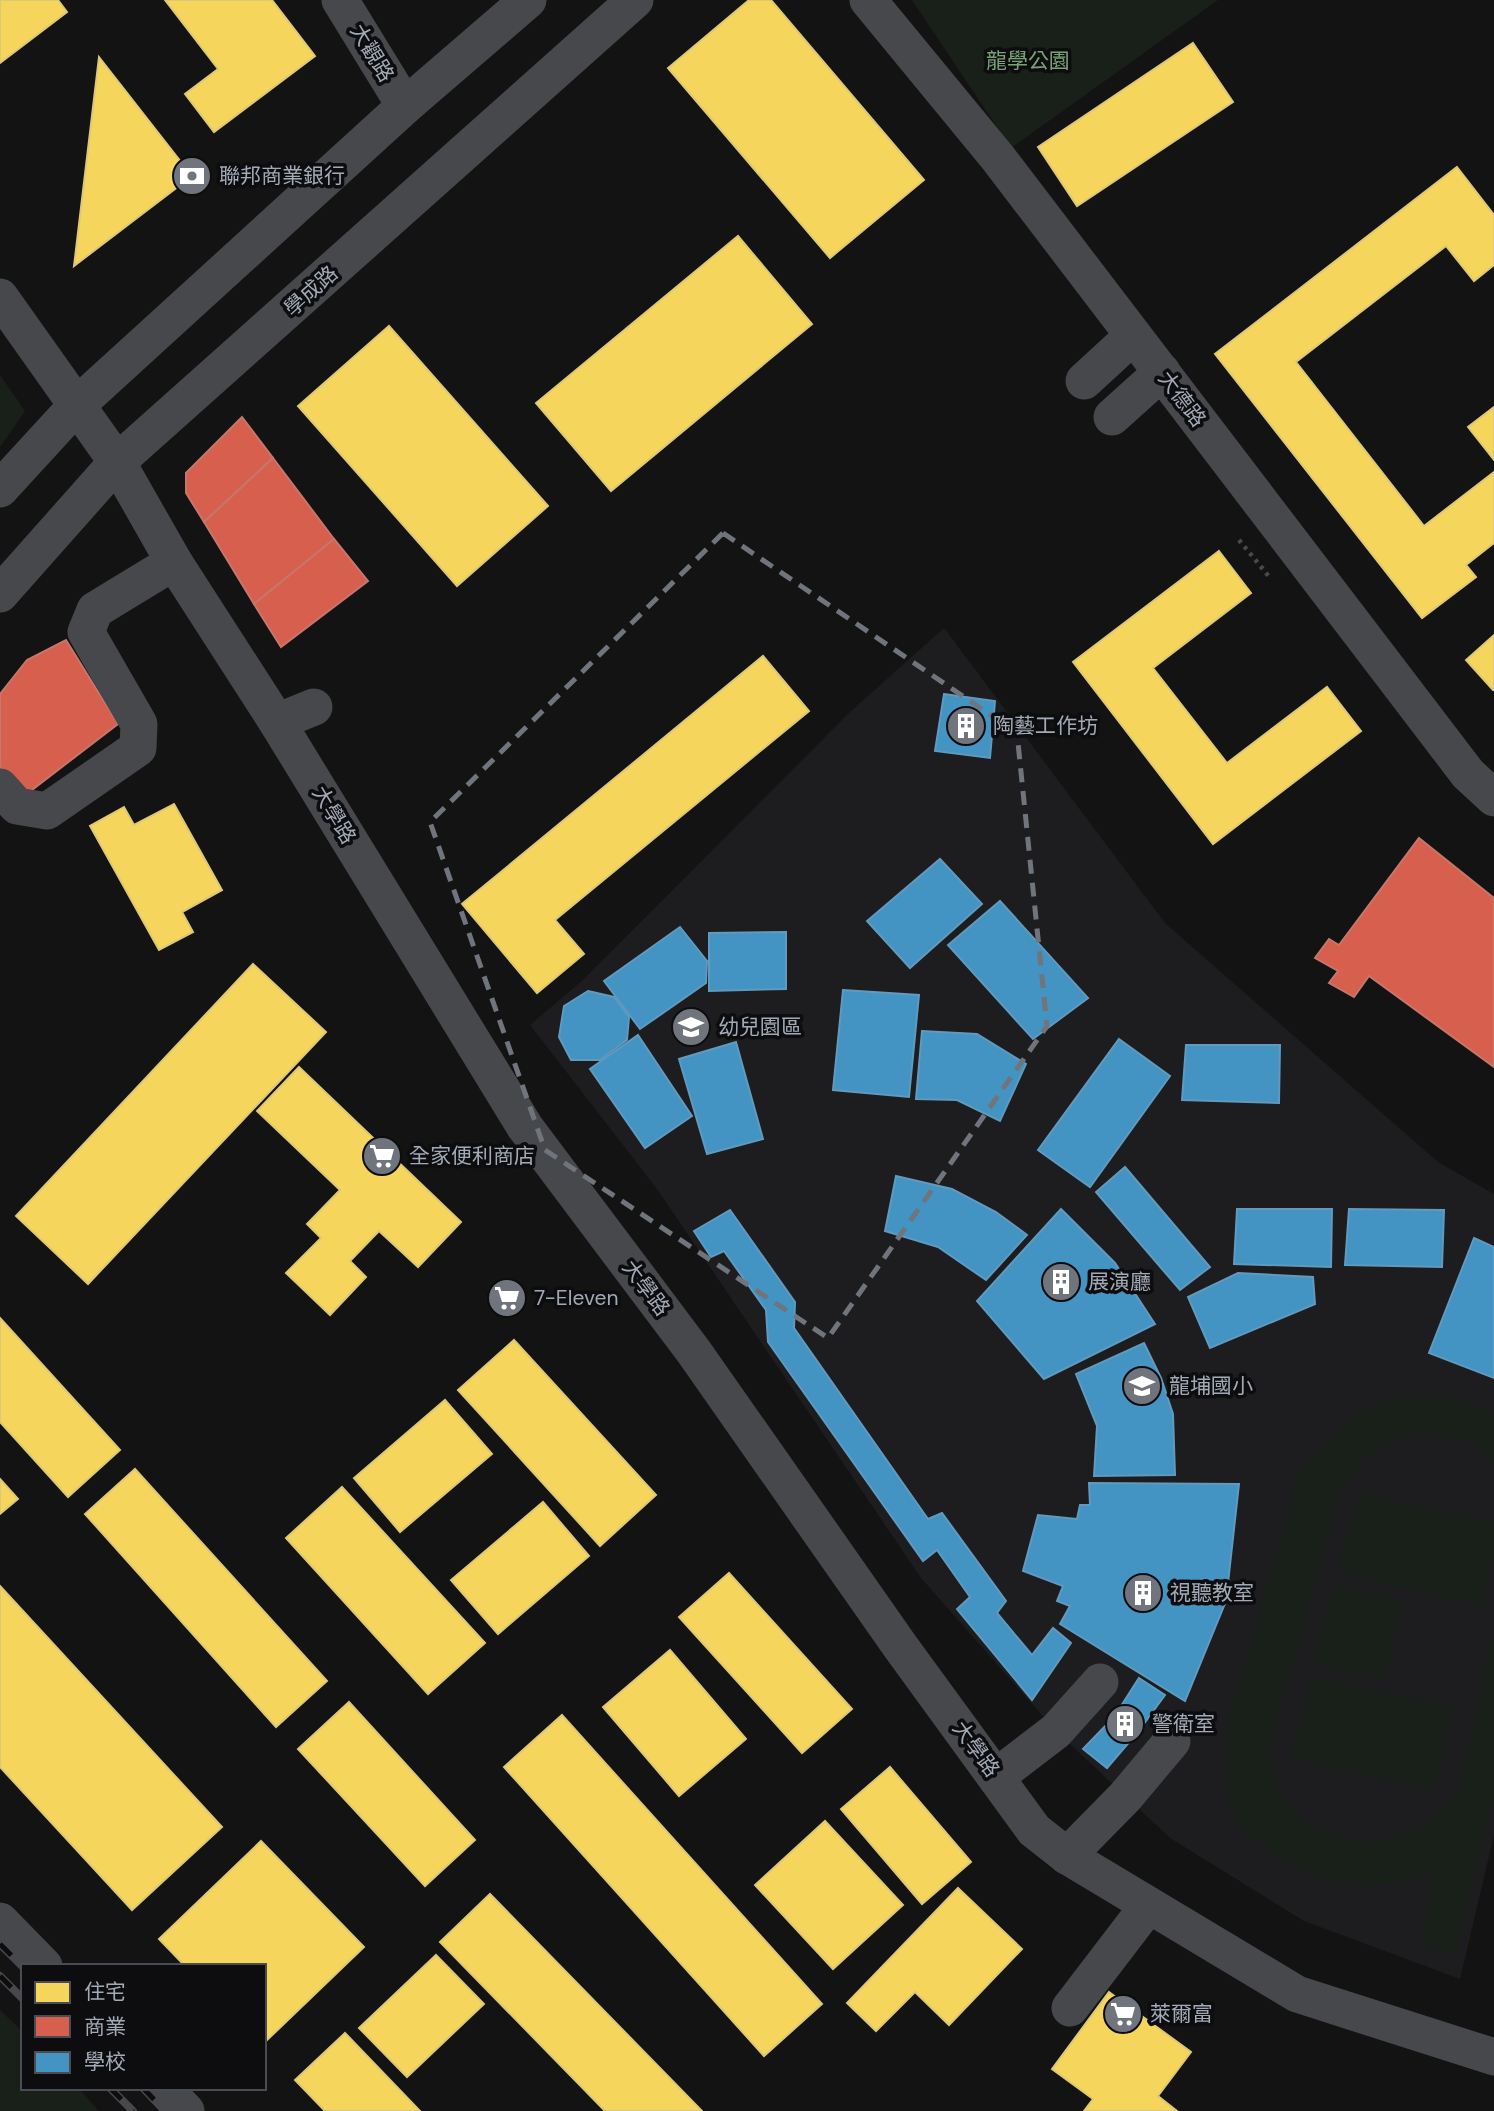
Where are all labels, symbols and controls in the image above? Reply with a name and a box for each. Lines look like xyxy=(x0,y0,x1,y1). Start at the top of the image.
street label: 大觀路 xyxy=(344,19,400,87)
park label: 龍學公園 xyxy=(986,47,1070,75)
bank icon: 聯邦商業銀行 xyxy=(171,155,213,197)
place label: 聯邦商業銀行 xyxy=(219,162,345,190)
street label: 學成路 xyxy=(278,260,344,322)
street label: 大德路 xyxy=(1152,365,1212,433)
building icon: 陶藝工作坊 xyxy=(945,705,987,747)
place label: 陶藝工作坊 xyxy=(993,712,1098,740)
street label: 大學路 xyxy=(306,781,362,849)
school or university icon: 幼兒園區 xyxy=(670,1006,712,1048)
place label: 幼兒園區 xyxy=(718,1013,802,1041)
supermarket icon: 全家便利商店 xyxy=(361,1135,403,1177)
place label: 全家便利商店 xyxy=(409,1142,535,1170)
street label: 大學路 xyxy=(616,1254,676,1322)
building icon: 展演廳 xyxy=(1040,1261,1082,1303)
place label: 展演廳 xyxy=(1088,1268,1151,1296)
supermarket icon: 7-Eleven xyxy=(486,1277,528,1319)
place label: 7-Eleven xyxy=(534,1284,618,1312)
school or university icon: 龍埔國小 xyxy=(1121,1365,1163,1407)
place label: 龍埔國小 xyxy=(1169,1372,1253,1400)
building icon: 視聽教室 xyxy=(1122,1572,1164,1614)
place label: 視聽教室 xyxy=(1170,1579,1254,1607)
building icon: 警衛室 xyxy=(1104,1703,1146,1745)
place label: 警衛室 xyxy=(1152,1710,1215,1738)
street label: 大學路 xyxy=(946,1715,1006,1783)
legend xyxy=(21,1964,266,2090)
text: 住宅 xyxy=(84,1978,126,2006)
supermarket icon: 萊爾富 xyxy=(1102,1993,1144,2035)
place label: 萊爾富 xyxy=(1150,2000,1213,2028)
text: 商業 xyxy=(84,2013,126,2041)
text: 學校 xyxy=(84,2048,126,2076)

